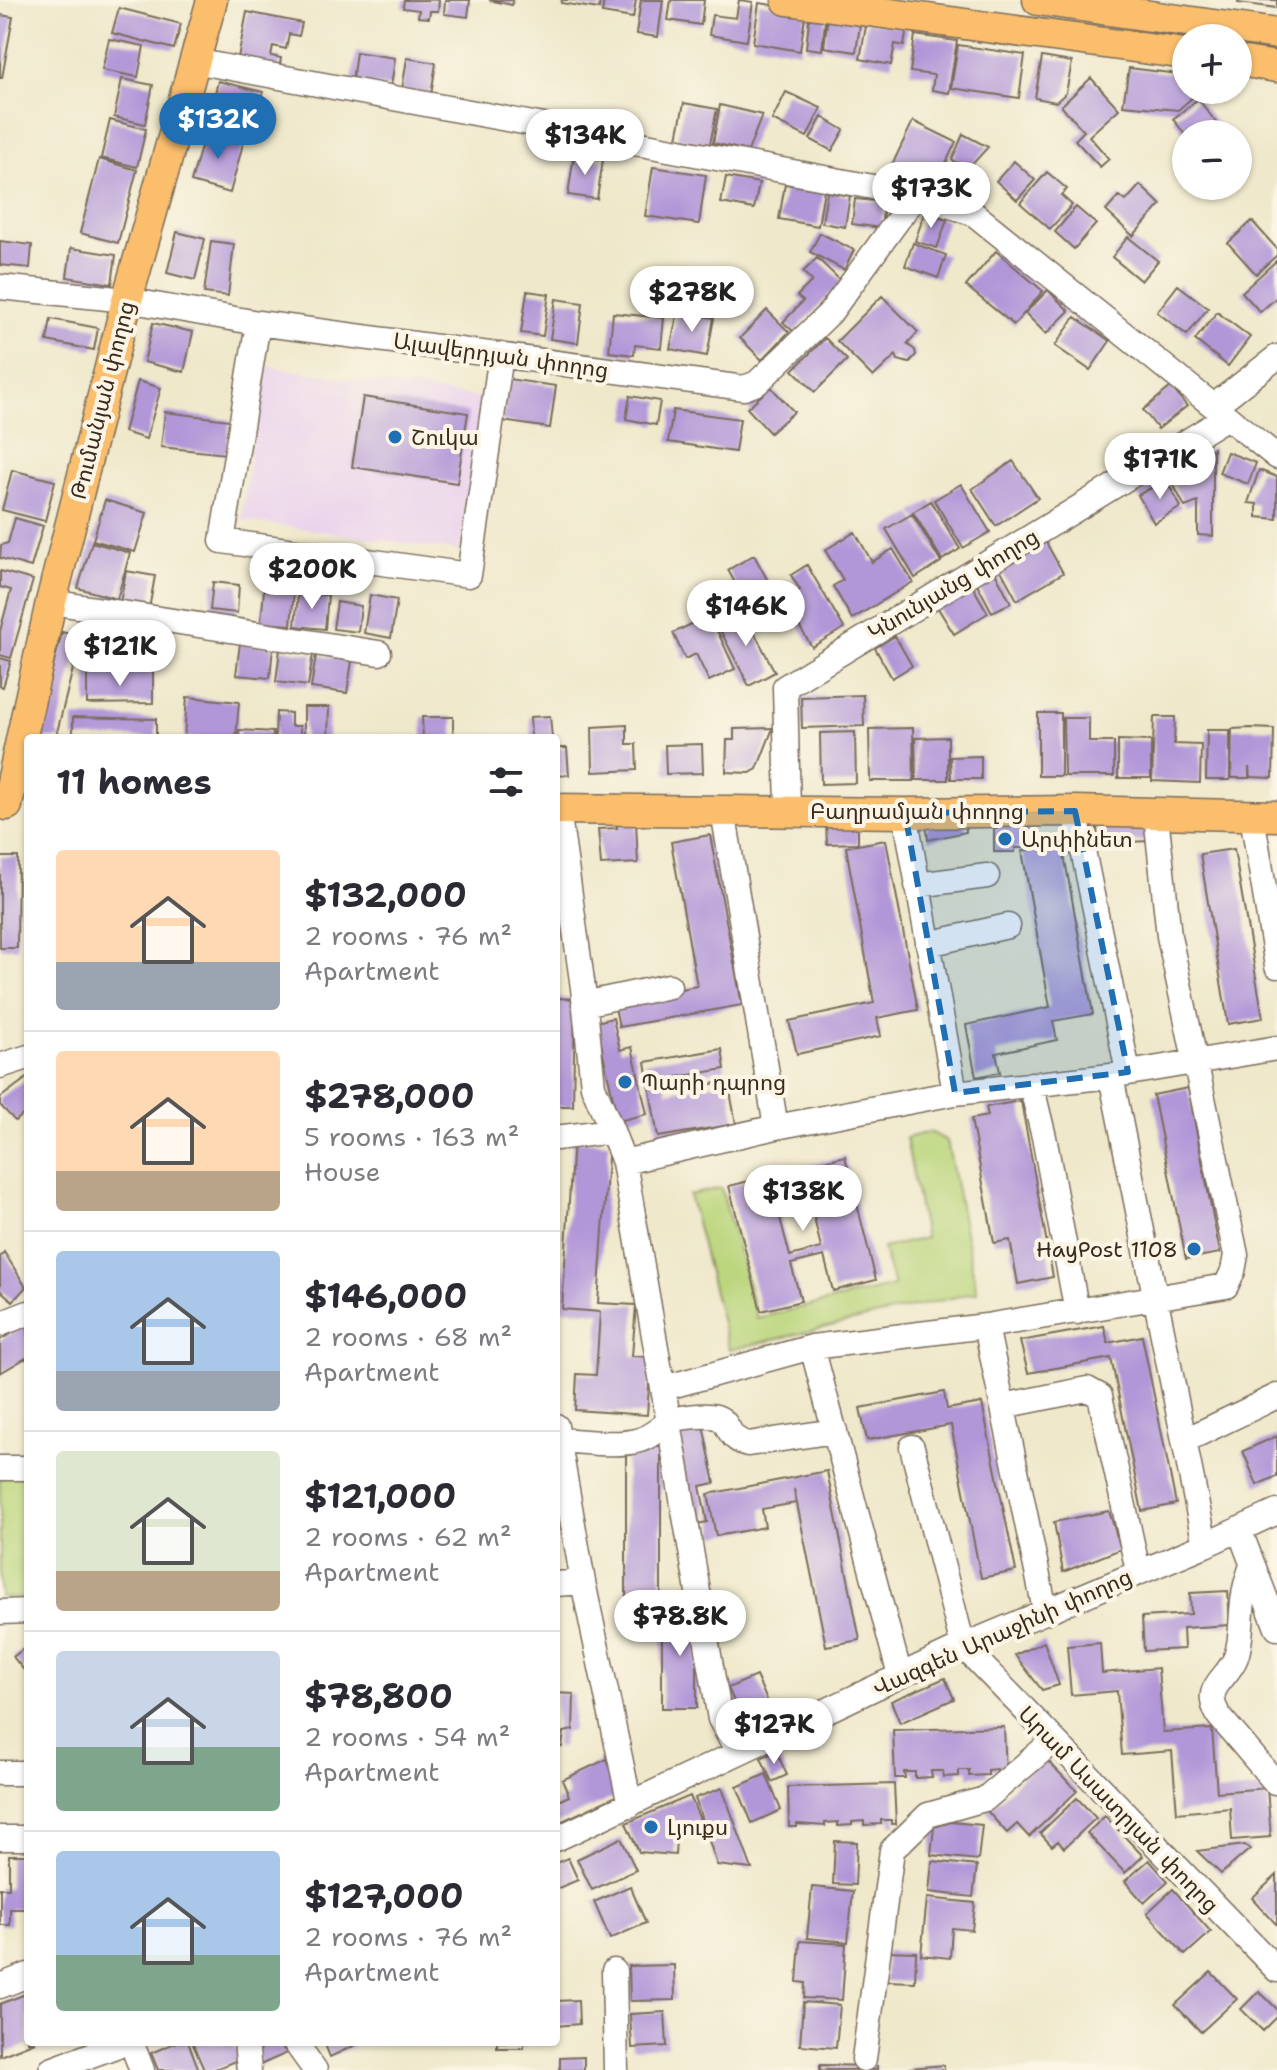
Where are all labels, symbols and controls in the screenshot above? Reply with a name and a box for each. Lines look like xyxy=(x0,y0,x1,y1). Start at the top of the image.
map controls xyxy=(1172,24,1252,200)
button: + xyxy=(1172,24,1252,104)
pin: $132K xyxy=(162,93,274,161)
text: $132K xyxy=(177,101,259,136)
pin: $134K xyxy=(529,109,641,177)
text: $134K xyxy=(544,117,626,152)
button: − xyxy=(1172,120,1252,200)
pin: $173K xyxy=(875,162,987,230)
text: $173K xyxy=(890,170,972,205)
pin: $278K xyxy=(636,266,748,334)
text: $278K xyxy=(648,274,736,309)
street label: Թումանյան փողոց xyxy=(64,298,141,502)
street label: Ալավերդյան փողոց xyxy=(391,326,610,385)
place label: Շուկա xyxy=(411,423,479,452)
marker: Շուկա xyxy=(386,428,404,446)
pin: $171K xyxy=(1104,433,1216,501)
text: $171K xyxy=(1122,441,1198,476)
street label: Կնունյանց փողոց xyxy=(862,522,1044,647)
pin: $200K xyxy=(256,543,368,611)
text: $200K xyxy=(267,551,357,586)
pin: $146K xyxy=(690,580,802,648)
text: $146K xyxy=(705,588,787,623)
pin: $121K xyxy=(64,620,176,688)
text: $121K xyxy=(83,628,157,663)
text: 11 homes xyxy=(56,759,212,805)
icon: filters xyxy=(484,760,528,804)
street label: Բաղրամյան փողոց xyxy=(810,797,1024,826)
place label: Արփինետ xyxy=(1021,825,1133,854)
marker: Արփինետ xyxy=(996,830,1014,848)
text: $132,000 xyxy=(304,872,467,918)
icon: home xyxy=(120,882,216,978)
text: 2 rooms · 76 m² xyxy=(304,918,512,953)
text: Apartment xyxy=(304,953,440,988)
place label: Պարի դպրոց xyxy=(641,1068,786,1097)
text: $278,000 xyxy=(304,1073,475,1119)
marker: Պարի դպրոց xyxy=(616,1073,634,1091)
icon: home xyxy=(120,1083,216,1179)
text: 5 rooms · 163 m² xyxy=(304,1119,519,1154)
text: House xyxy=(304,1154,380,1189)
pin: $138K xyxy=(747,1165,859,1233)
text: $138K xyxy=(762,1173,844,1208)
place label: HayPost 1108 xyxy=(1036,1235,1178,1264)
marker: HayPost 1108 xyxy=(1185,1240,1203,1258)
text: $146,000 xyxy=(304,1273,467,1319)
icon: home xyxy=(120,1283,216,1379)
text: 2 rooms · 68 m² xyxy=(304,1319,512,1354)
text: Apartment xyxy=(304,1354,440,1389)
text: $121,000 xyxy=(304,1473,456,1519)
icon: home xyxy=(120,1483,216,1579)
text: 2 rooms · 62 m² xyxy=(304,1519,512,1554)
text: Apartment xyxy=(304,1554,440,1589)
street label: Վազգեն Արաջինի փողոց xyxy=(868,1562,1136,1703)
pin: $78.8K xyxy=(615,1590,745,1658)
text: $78.8K xyxy=(632,1598,728,1633)
text: $78,800 xyxy=(304,1673,453,1719)
icon: home xyxy=(120,1683,216,1779)
pin: $127K xyxy=(718,1698,830,1766)
street label: Արամ Ասատրյան փողոց xyxy=(1012,1700,1225,1919)
text: $127K xyxy=(734,1706,814,1741)
text: 2 rooms · 54 m² xyxy=(304,1719,510,1754)
text: Apartment xyxy=(304,1754,440,1789)
place label: Լյուքս xyxy=(667,1813,728,1842)
marker: Լյուքս xyxy=(642,1818,660,1836)
text: $127,000 xyxy=(304,1873,463,1919)
icon: home xyxy=(120,1883,216,1979)
text: 2 rooms · 76 m² xyxy=(304,1919,512,1954)
text: Apartment xyxy=(304,1954,440,1989)

